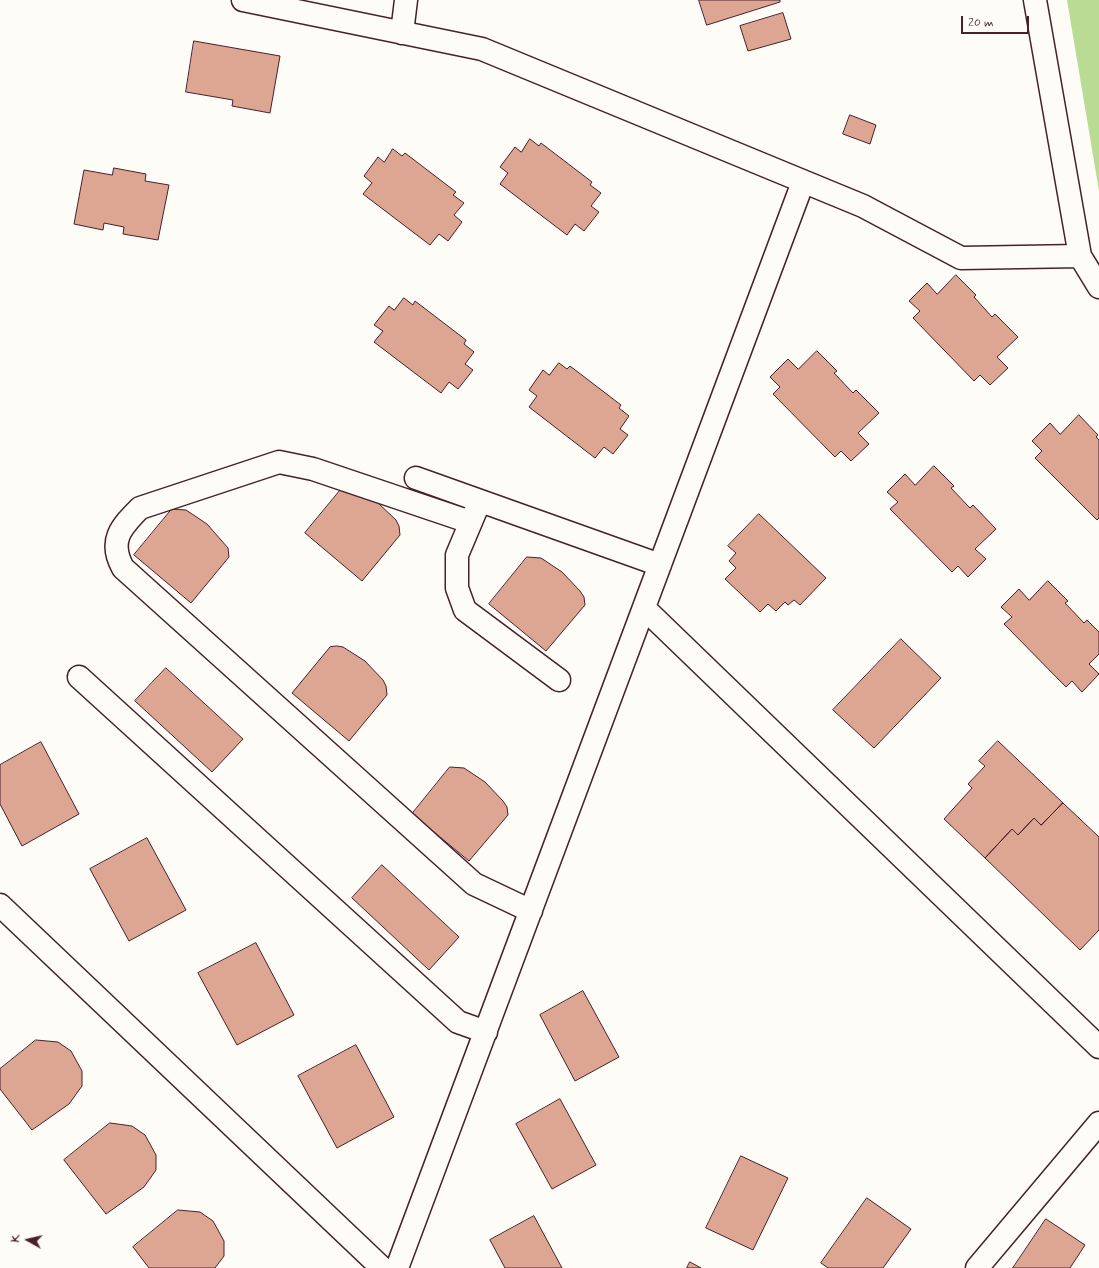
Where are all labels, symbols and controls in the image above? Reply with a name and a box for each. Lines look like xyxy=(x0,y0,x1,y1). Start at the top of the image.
scale bar xyxy=(963,8,1031,34)
text: 20 m xyxy=(968,15,994,31)
north arrow xyxy=(8,1220,48,1260)
text: K xyxy=(9,1234,24,1243)

